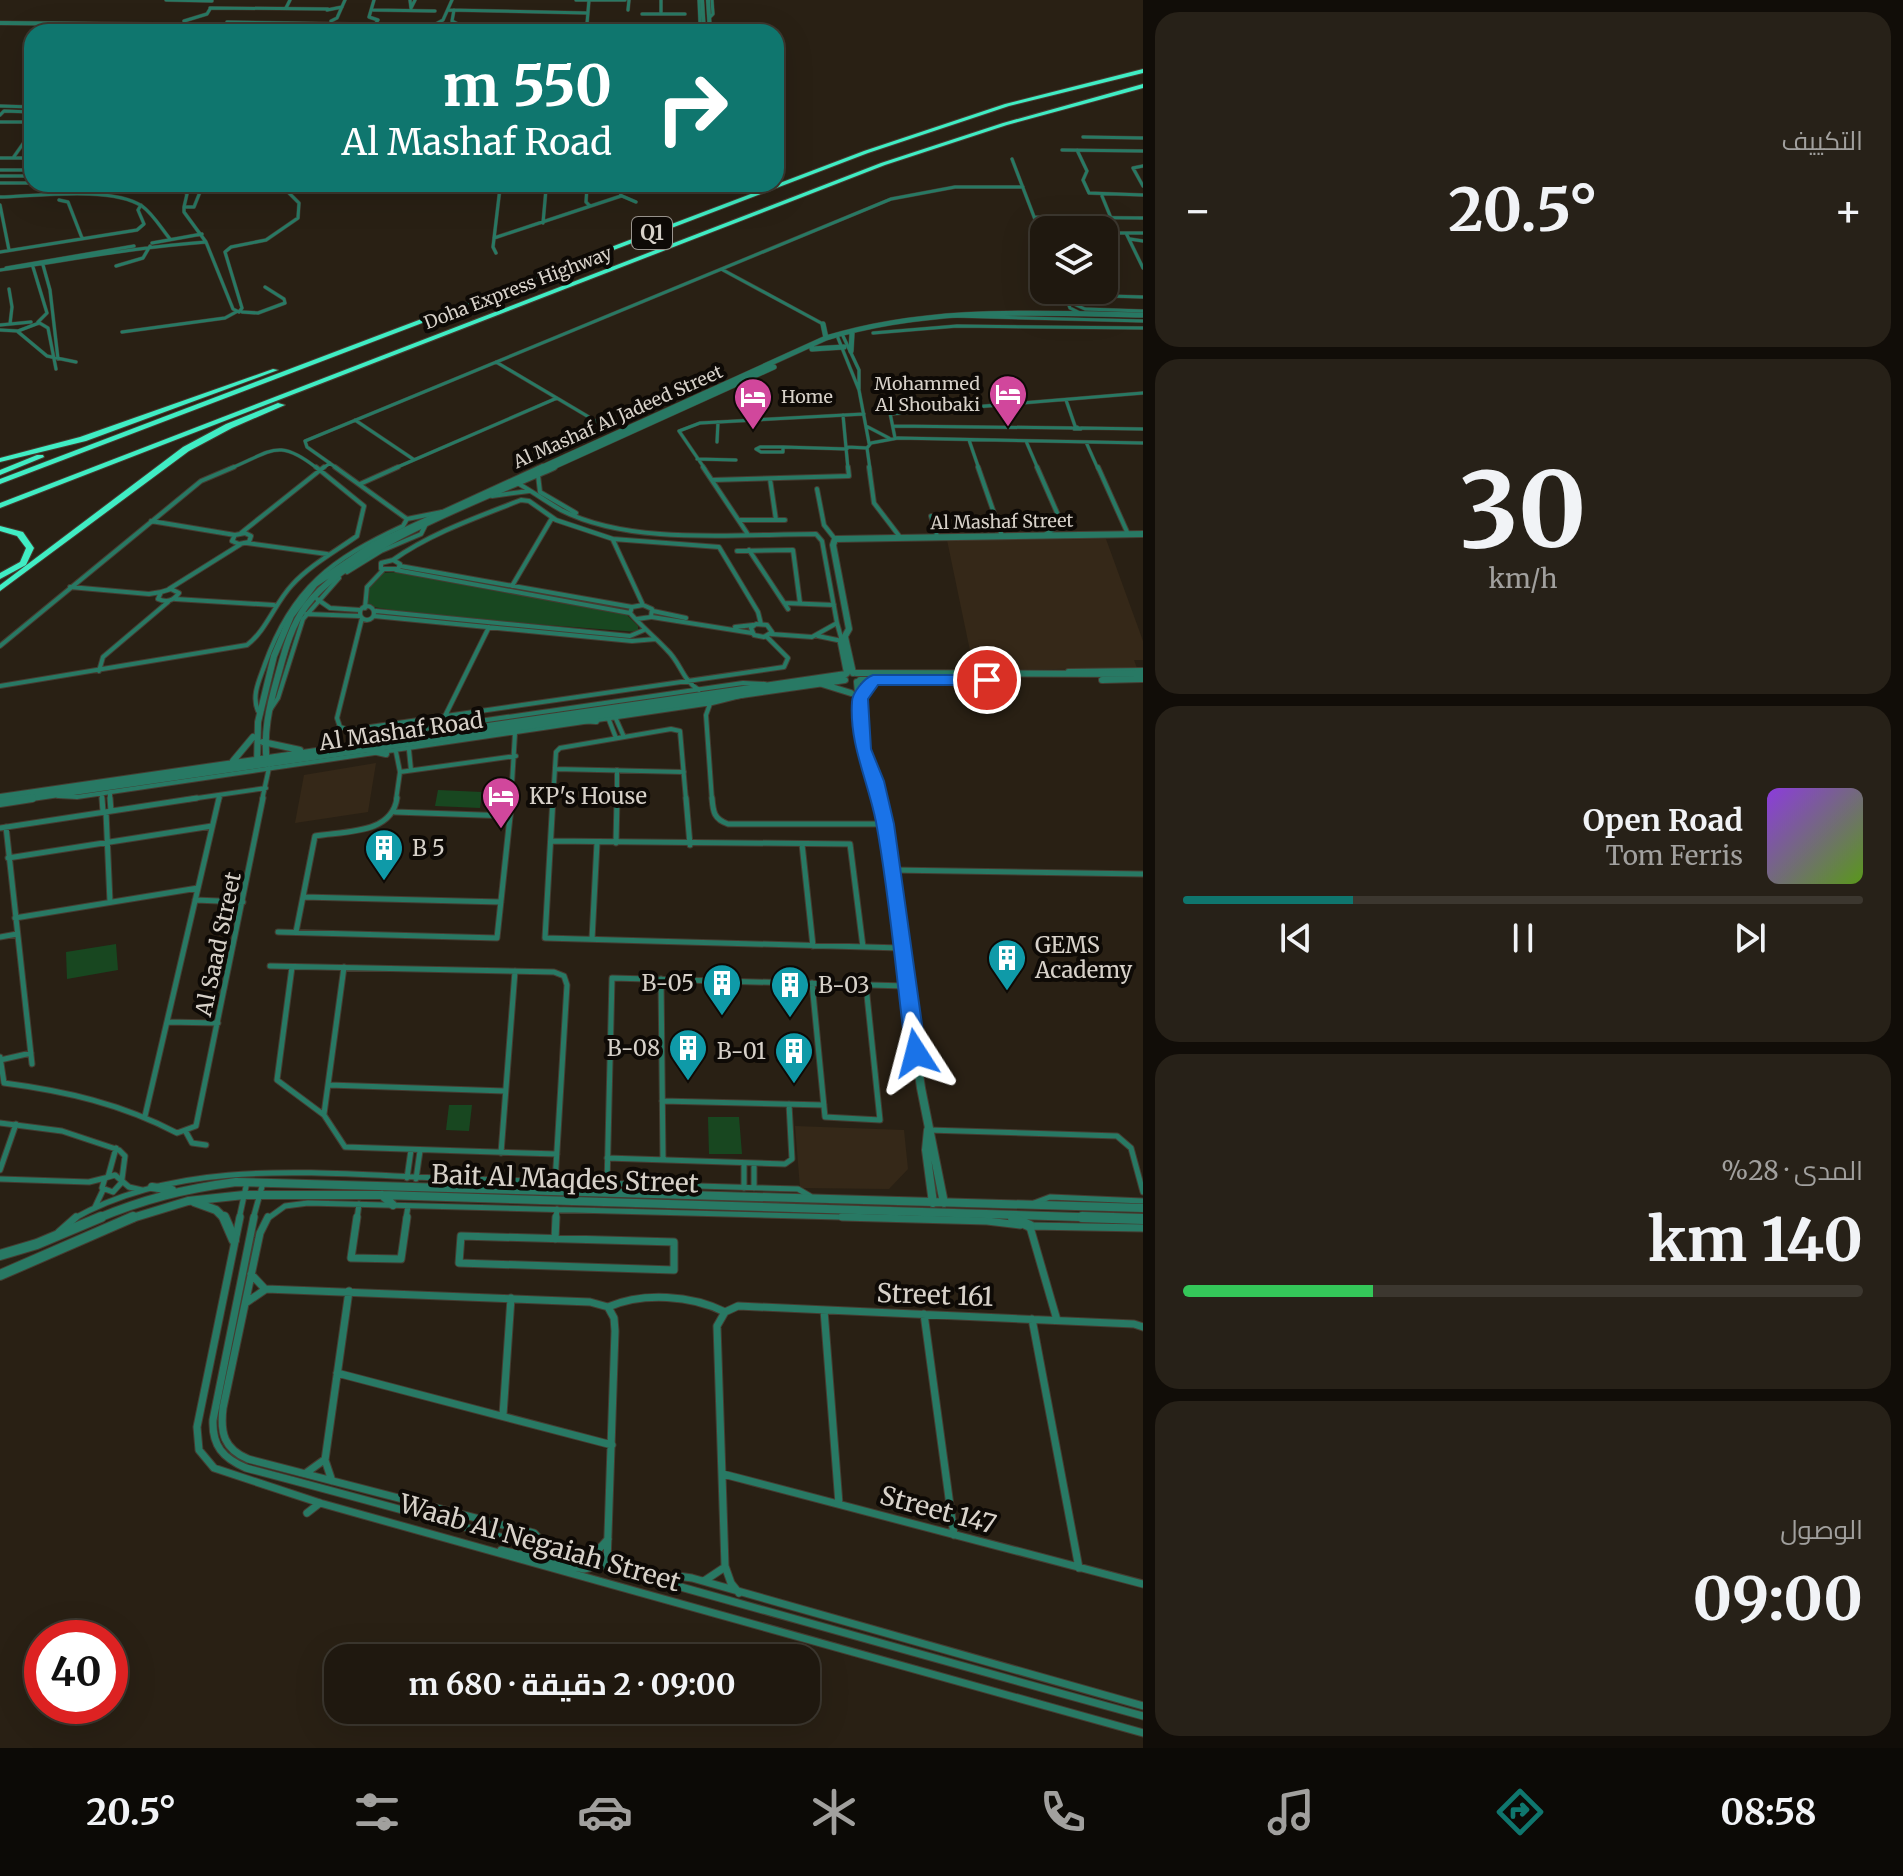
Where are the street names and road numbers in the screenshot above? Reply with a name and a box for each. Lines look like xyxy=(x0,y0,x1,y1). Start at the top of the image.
road number: Q1 xyxy=(632,217,672,249)
street label: Doha Express Highway xyxy=(420,241,616,334)
street label: Al Mashaf Al Jadeed Street xyxy=(508,360,726,474)
street label: Al Mashaf Street xyxy=(929,509,1074,534)
street label: Al Mashaf Road xyxy=(316,706,485,757)
street label: Al Saad Street xyxy=(189,869,247,1020)
street label: Bait Al Maqdes Street xyxy=(431,1157,699,1200)
street label: Street 161 xyxy=(876,1276,994,1313)
street label: Street 147 xyxy=(876,1478,1000,1541)
street label: Waab Al Negaiah Street xyxy=(395,1486,684,1598)

